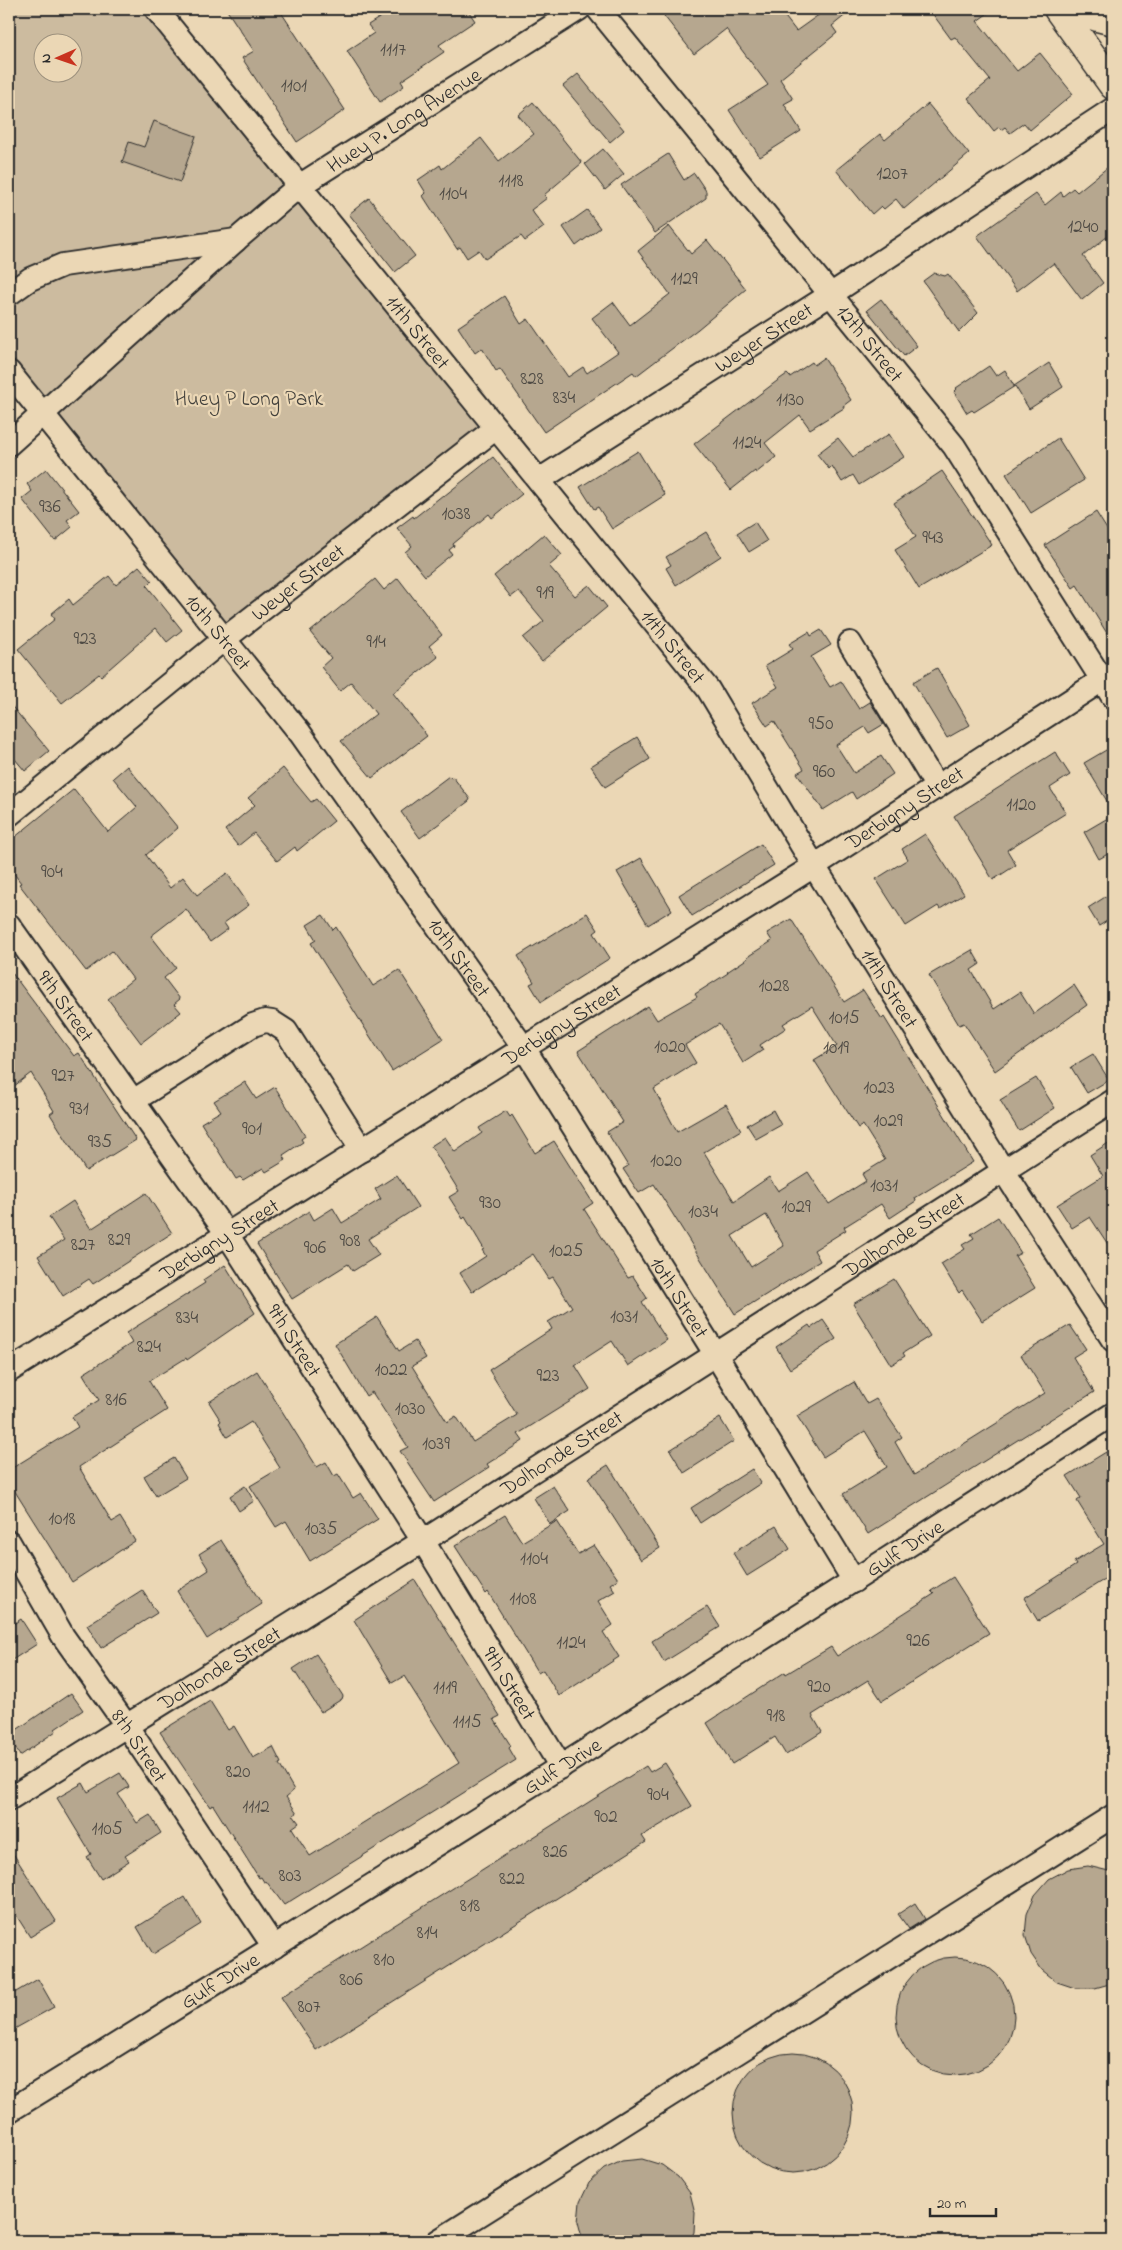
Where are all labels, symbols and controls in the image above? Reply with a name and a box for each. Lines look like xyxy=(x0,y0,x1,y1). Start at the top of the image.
north arrow xyxy=(32,32,82,82)
house number: 1117 xyxy=(380,37,406,64)
text: N xyxy=(36,53,57,63)
street label: Huey P. Long Avenue xyxy=(322,61,488,182)
house number: 1101 xyxy=(281,73,307,100)
house number: 1207 xyxy=(876,161,908,188)
house number: 1118 xyxy=(498,168,524,195)
house number: 1104 xyxy=(439,181,467,208)
house number: 1240 xyxy=(1067,214,1099,241)
house number: 1129 xyxy=(670,266,698,293)
street label: 11th Street xyxy=(377,289,456,377)
street label: Weyer Street xyxy=(709,296,820,382)
street label: 12th Street xyxy=(828,299,909,390)
house number: 828 xyxy=(520,366,544,393)
park label: Huey P Long Park xyxy=(175,385,324,417)
house number: 834 xyxy=(553,385,576,412)
house number: 1130 xyxy=(776,387,804,414)
house number: 1124 xyxy=(732,430,762,457)
house number: 936 xyxy=(39,494,61,521)
house number: 1038 xyxy=(441,501,471,528)
house number: 943 xyxy=(922,525,944,552)
street label: Weyer Street xyxy=(246,538,352,630)
house number: 919 xyxy=(536,580,554,607)
street label: 10th Street xyxy=(177,588,257,678)
street label: 11th Street xyxy=(632,604,711,692)
house number: 923 xyxy=(73,626,97,653)
house number: 914 xyxy=(366,629,386,656)
house number: 950 xyxy=(809,711,833,738)
house number: 960 xyxy=(813,759,835,786)
street label: Derbigny Street xyxy=(839,760,971,859)
house number: 1120 xyxy=(1006,792,1036,819)
house number: 904 xyxy=(41,859,63,886)
street label: 10th Street xyxy=(419,913,497,1004)
street label: 11th Street xyxy=(852,944,924,1035)
street label: 9th Street xyxy=(29,965,100,1049)
house number: 1028 xyxy=(759,973,789,1000)
street label: Derbigny Street xyxy=(496,977,628,1076)
house number: 1015 xyxy=(828,1005,860,1032)
house number: 1020 xyxy=(654,1034,686,1061)
house number: 1019 xyxy=(823,1035,849,1062)
house number: 927 xyxy=(52,1063,75,1090)
house number: 1023 xyxy=(863,1075,895,1102)
house number: 931 xyxy=(69,1096,89,1123)
house number: 1029 xyxy=(873,1108,903,1135)
house number: 901 xyxy=(242,1116,262,1143)
house number: 935 xyxy=(88,1129,112,1156)
house number: 1020 xyxy=(650,1148,682,1175)
house number: 1031 xyxy=(870,1173,898,1200)
street label: Dolhonde Street xyxy=(837,1186,972,1287)
house number: 930 xyxy=(479,1190,501,1217)
street label: Derbigny Street xyxy=(154,1192,286,1290)
house number: 1029 xyxy=(781,1194,811,1221)
house number: 1034 xyxy=(688,1199,718,1226)
house number: 829 xyxy=(108,1227,130,1254)
house number: 908 xyxy=(339,1228,361,1255)
house number: 827 xyxy=(71,1232,95,1259)
house number: 906 xyxy=(304,1235,326,1262)
house number: 1025 xyxy=(549,1238,583,1265)
street label: 10th Street xyxy=(641,1252,715,1345)
street label: 9th Street xyxy=(258,1299,328,1384)
house number: 1031 xyxy=(610,1304,638,1331)
house number: 834 xyxy=(176,1305,199,1332)
house number: 824 xyxy=(137,1334,161,1361)
house number: 1022 xyxy=(374,1357,408,1384)
house number: 923 xyxy=(536,1363,560,1390)
house number: 816 xyxy=(105,1387,127,1414)
house number: 1030 xyxy=(395,1396,425,1423)
street label: Dolhonde Street xyxy=(495,1404,630,1505)
house number: 1039 xyxy=(422,1431,450,1458)
house number: 1018 xyxy=(48,1506,76,1533)
street label: Gulf Drive xyxy=(861,1513,951,1586)
house number: 1035 xyxy=(305,1516,338,1543)
house number: 1104 xyxy=(520,1546,548,1573)
house number: 1108 xyxy=(509,1586,537,1613)
street label: Dolhonde Street xyxy=(152,1620,288,1720)
house number: 926 xyxy=(906,1628,930,1655)
house number: 1124 xyxy=(556,1630,586,1657)
street label: 9th Street xyxy=(474,1642,542,1727)
house number: 920 xyxy=(807,1674,831,1701)
house number: 1119 xyxy=(433,1675,457,1702)
house number: 918 xyxy=(767,1703,785,1730)
street label: 8th Street xyxy=(102,1704,173,1789)
house number: 1115 xyxy=(453,1709,482,1736)
street label: Gulf Drive xyxy=(518,1731,609,1804)
house number: 820 xyxy=(226,1759,250,1786)
house number: 904 xyxy=(647,1782,669,1809)
house number: 1112 xyxy=(242,1794,270,1821)
house number: 902 xyxy=(594,1804,618,1831)
house number: 1105 xyxy=(91,1816,123,1843)
house number: 826 xyxy=(543,1839,567,1866)
house number: 803 xyxy=(278,1863,302,1890)
house number: 822 xyxy=(499,1866,525,1893)
house number: 818 xyxy=(460,1893,480,1920)
house number: 814 xyxy=(417,1920,438,1947)
street label: Gulf Drive xyxy=(176,1946,266,2018)
house number: 810 xyxy=(373,1947,395,1974)
house number: 806 xyxy=(339,1967,363,1994)
house number: 807 xyxy=(297,1994,321,2021)
scale bar xyxy=(930,2185,996,2217)
text: 20 m xyxy=(937,2193,967,2215)

